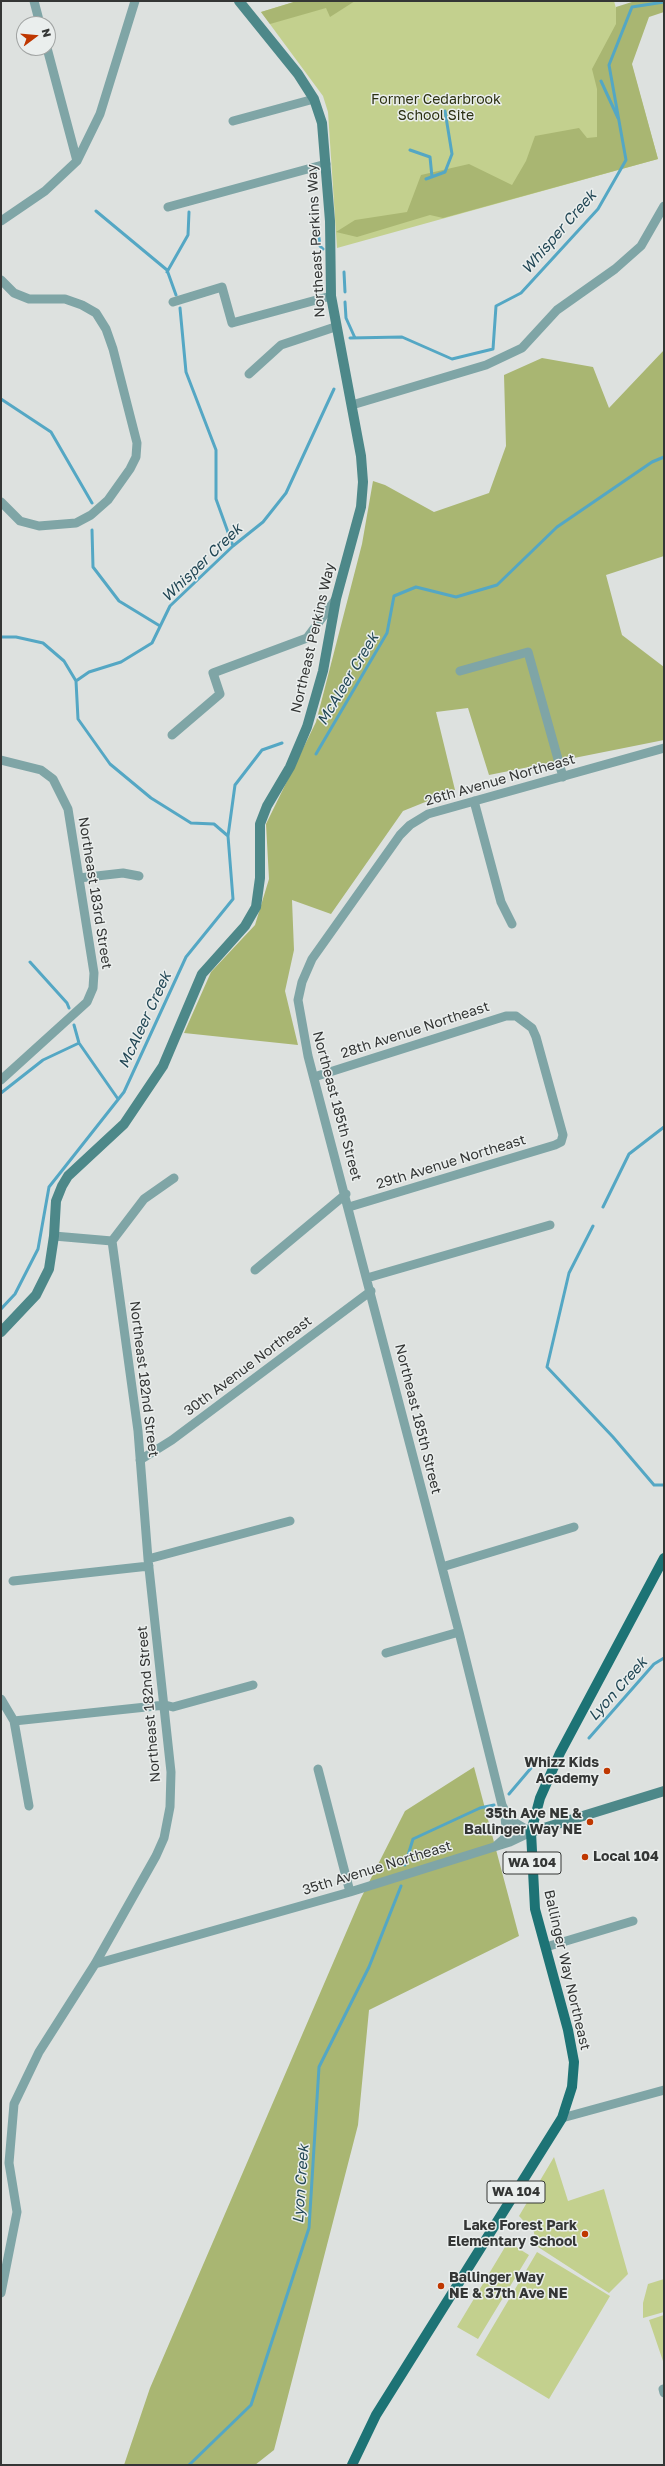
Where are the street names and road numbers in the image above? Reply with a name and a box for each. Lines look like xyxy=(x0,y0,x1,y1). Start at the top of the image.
street label: Northeast Perkins Way xyxy=(304,164,328,318)
street label: Northeast Perkins Way xyxy=(288,561,338,715)
street label: 26th Avenue Northeast xyxy=(423,751,577,809)
street label: Northeast 183rd Street xyxy=(75,816,115,970)
street label: 28th Avenue Northeast xyxy=(339,998,491,1062)
street label: Northeast 185th Street xyxy=(309,1029,365,1183)
street label: 29th Avenue Northeast xyxy=(374,1131,528,1193)
street label: Northeast 182nd Street xyxy=(126,1300,162,1458)
street label: 30th Avenue Northeast xyxy=(181,1312,315,1420)
street label: Northeast 185th Street xyxy=(391,1342,445,1496)
street label: Northeast 182nd Street xyxy=(134,1625,164,1783)
street label: 35th Avenue Northeast xyxy=(300,1837,454,1899)
road number: WA 104 xyxy=(503,1852,561,1874)
street label: Ballinger Way Northeast xyxy=(540,1888,594,2052)
road number: WA 104 xyxy=(487,2181,545,2203)

